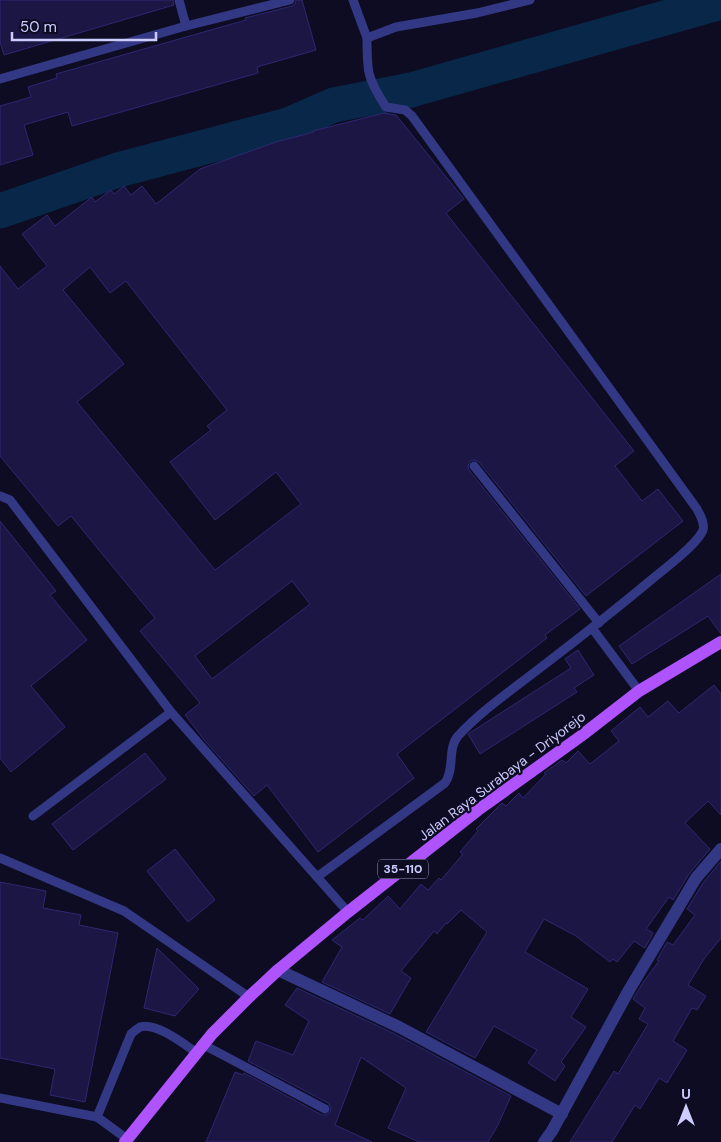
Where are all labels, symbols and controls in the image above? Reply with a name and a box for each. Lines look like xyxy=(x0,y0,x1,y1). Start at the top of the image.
scale bar xyxy=(12,10,156,42)
text: 50 m xyxy=(20,17,57,37)
street label: Jalan Raya Surabaya - Driyorejo xyxy=(415,707,589,845)
road number: 35-110 xyxy=(378,860,428,879)
north arrow xyxy=(661,1082,711,1132)
text: U xyxy=(681,1085,691,1103)

